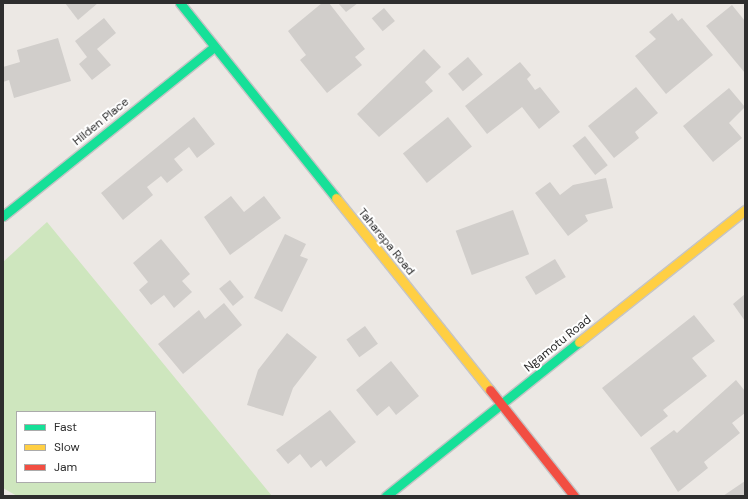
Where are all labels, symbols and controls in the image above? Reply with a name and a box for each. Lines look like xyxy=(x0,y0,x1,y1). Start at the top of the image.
street label: Hilden Place xyxy=(70,95,132,149)
street label: Taharepa Road xyxy=(355,206,417,278)
street label: Ngamotu Road xyxy=(522,313,594,375)
legend xyxy=(16,411,156,483)
text: Fast xyxy=(54,419,77,435)
text: Slow xyxy=(54,439,80,455)
text: Jam xyxy=(54,459,77,475)

